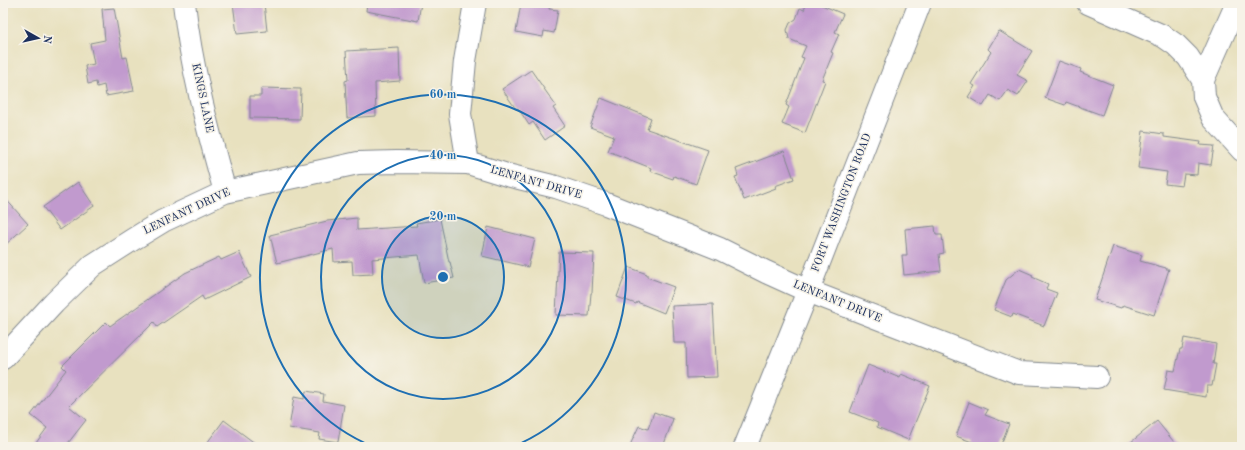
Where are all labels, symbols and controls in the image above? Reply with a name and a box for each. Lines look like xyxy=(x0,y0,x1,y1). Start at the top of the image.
north arrow xyxy=(18,18,58,58)
text: N xyxy=(40,34,52,45)
street label: KINGS LANE xyxy=(189,62,215,134)
text: 60 m xyxy=(430,89,457,101)
street label: FORT WASHINGTON ROAD xyxy=(810,132,874,274)
text: 40 m xyxy=(430,150,457,162)
street label: LENFANT DRIVE xyxy=(489,165,583,201)
street label: LENFANT DRIVE xyxy=(142,187,232,237)
text: 20 m xyxy=(430,211,457,223)
centre of rings xyxy=(436,270,450,284)
street label: LENFANT DRIVE xyxy=(791,279,883,325)

